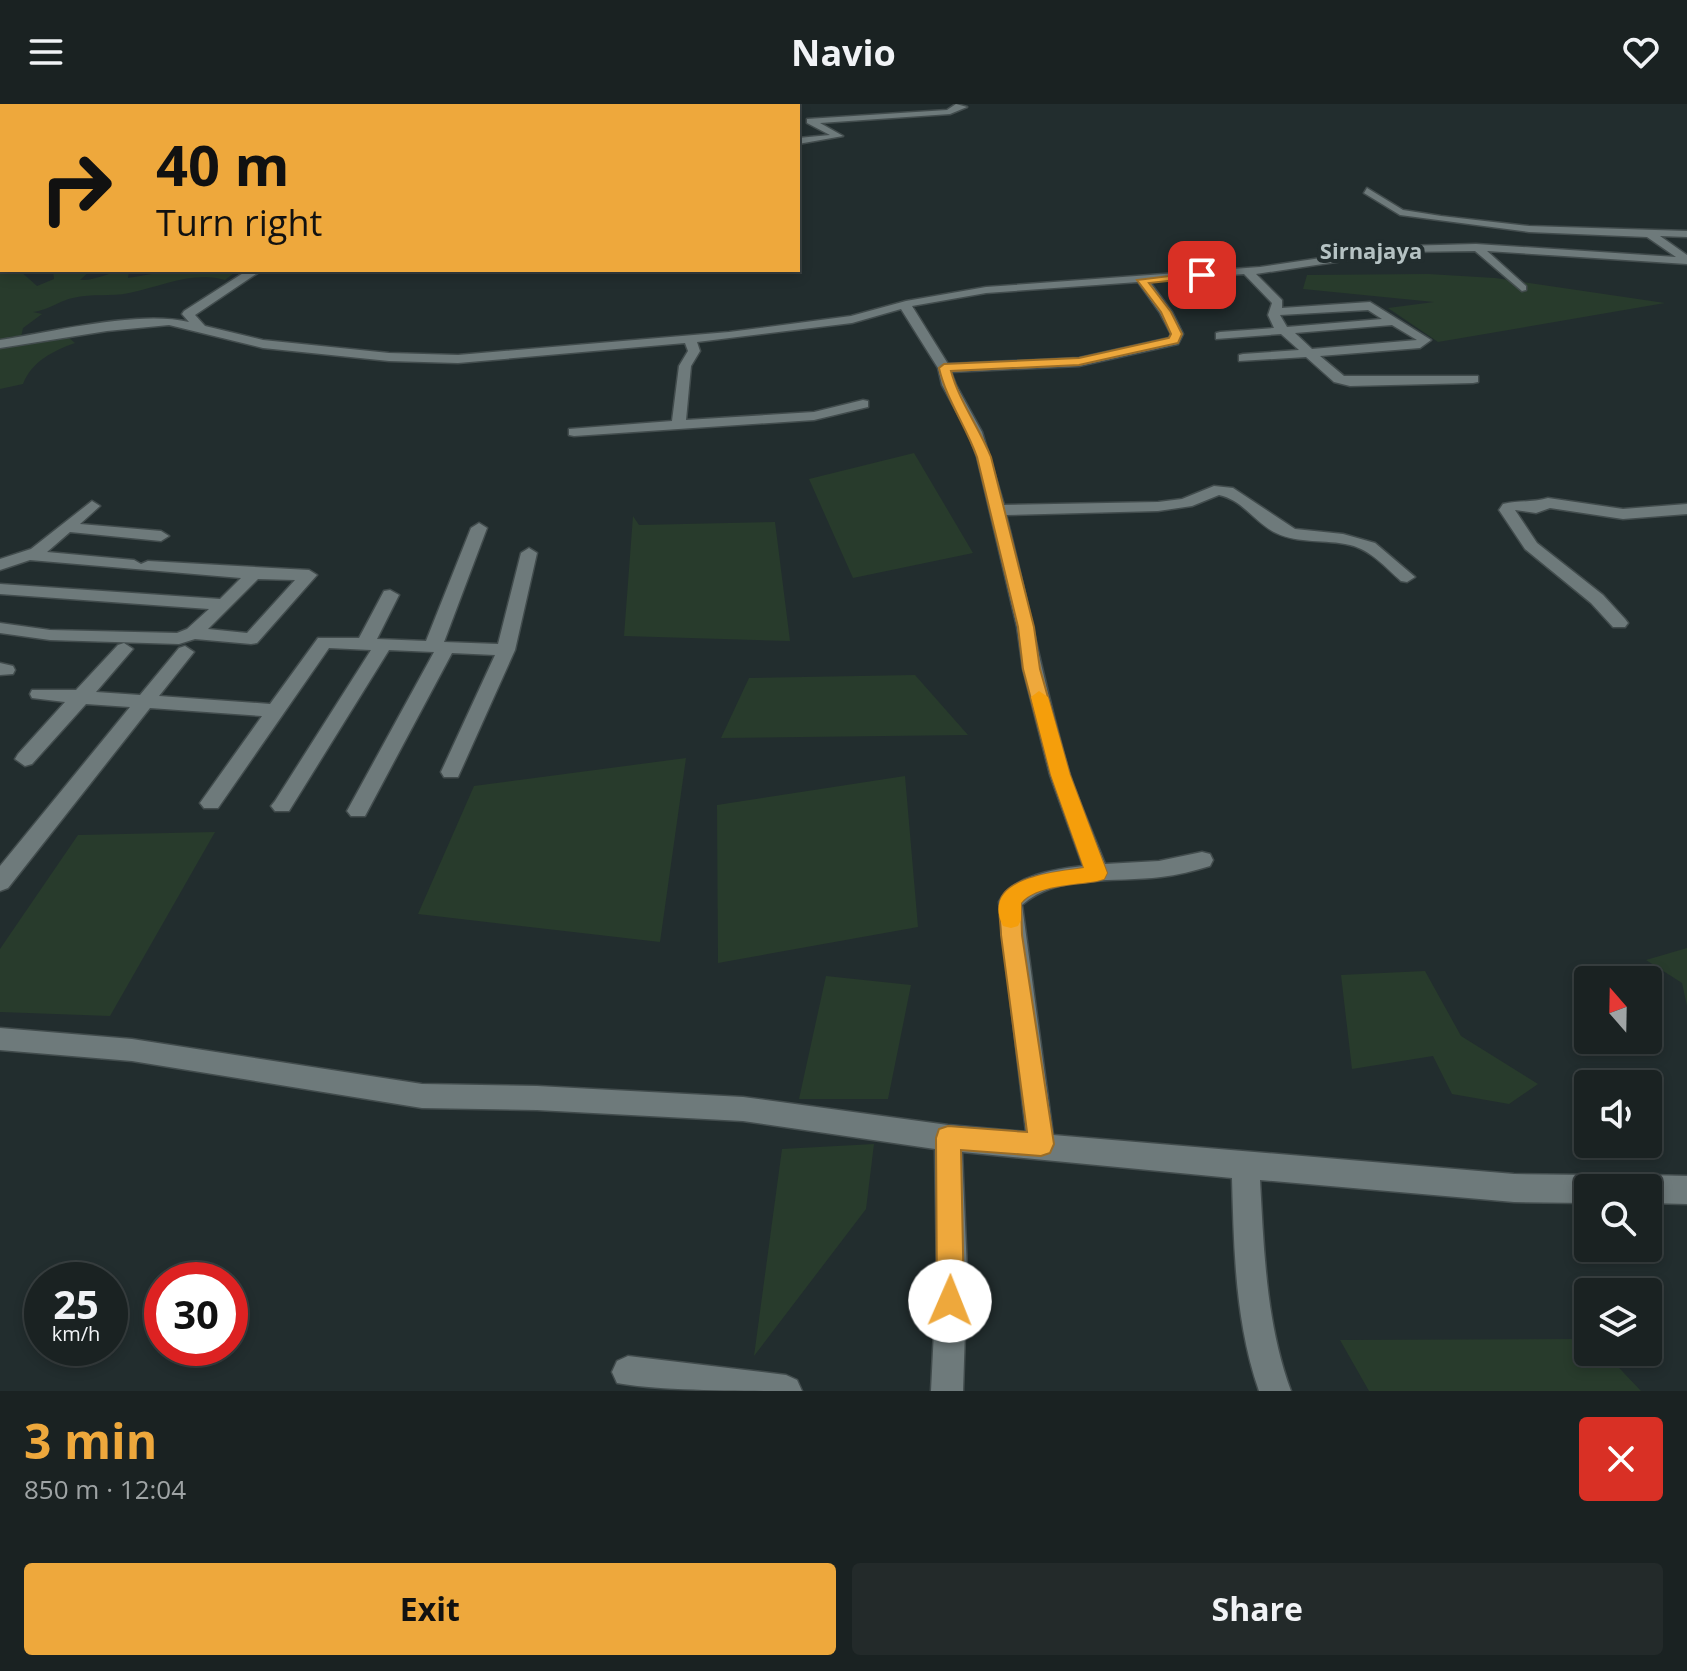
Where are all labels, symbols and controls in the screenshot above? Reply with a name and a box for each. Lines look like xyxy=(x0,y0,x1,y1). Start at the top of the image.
text: Navio xyxy=(791,28,896,77)
icon: menu xyxy=(24,30,68,74)
icon: heart xyxy=(1619,30,1663,74)
text: 40 m xyxy=(156,126,290,202)
icon: right xyxy=(24,136,128,240)
text: Turn right xyxy=(156,198,322,247)
district label: Sirnajaya xyxy=(1320,235,1422,265)
pin xyxy=(1168,241,1236,309)
icon: arrive xyxy=(1180,253,1224,297)
north arrow xyxy=(1574,966,1662,1054)
map controls xyxy=(1574,966,1662,1366)
button: sound xyxy=(1574,1070,1662,1158)
button: search xyxy=(1574,1174,1662,1262)
position arrow xyxy=(908,1259,992,1343)
speed limit sign: 30 xyxy=(144,1262,248,1366)
text: 25 xyxy=(53,1276,99,1331)
button: layers xyxy=(1574,1278,1662,1366)
text: km/h xyxy=(52,1320,100,1347)
text: 3 min xyxy=(24,1408,157,1473)
button: close xyxy=(1579,1417,1663,1501)
text: 850 m · 12:04 xyxy=(24,1471,186,1507)
button: Exit xyxy=(24,1563,836,1655)
button: Share xyxy=(852,1563,1663,1655)

